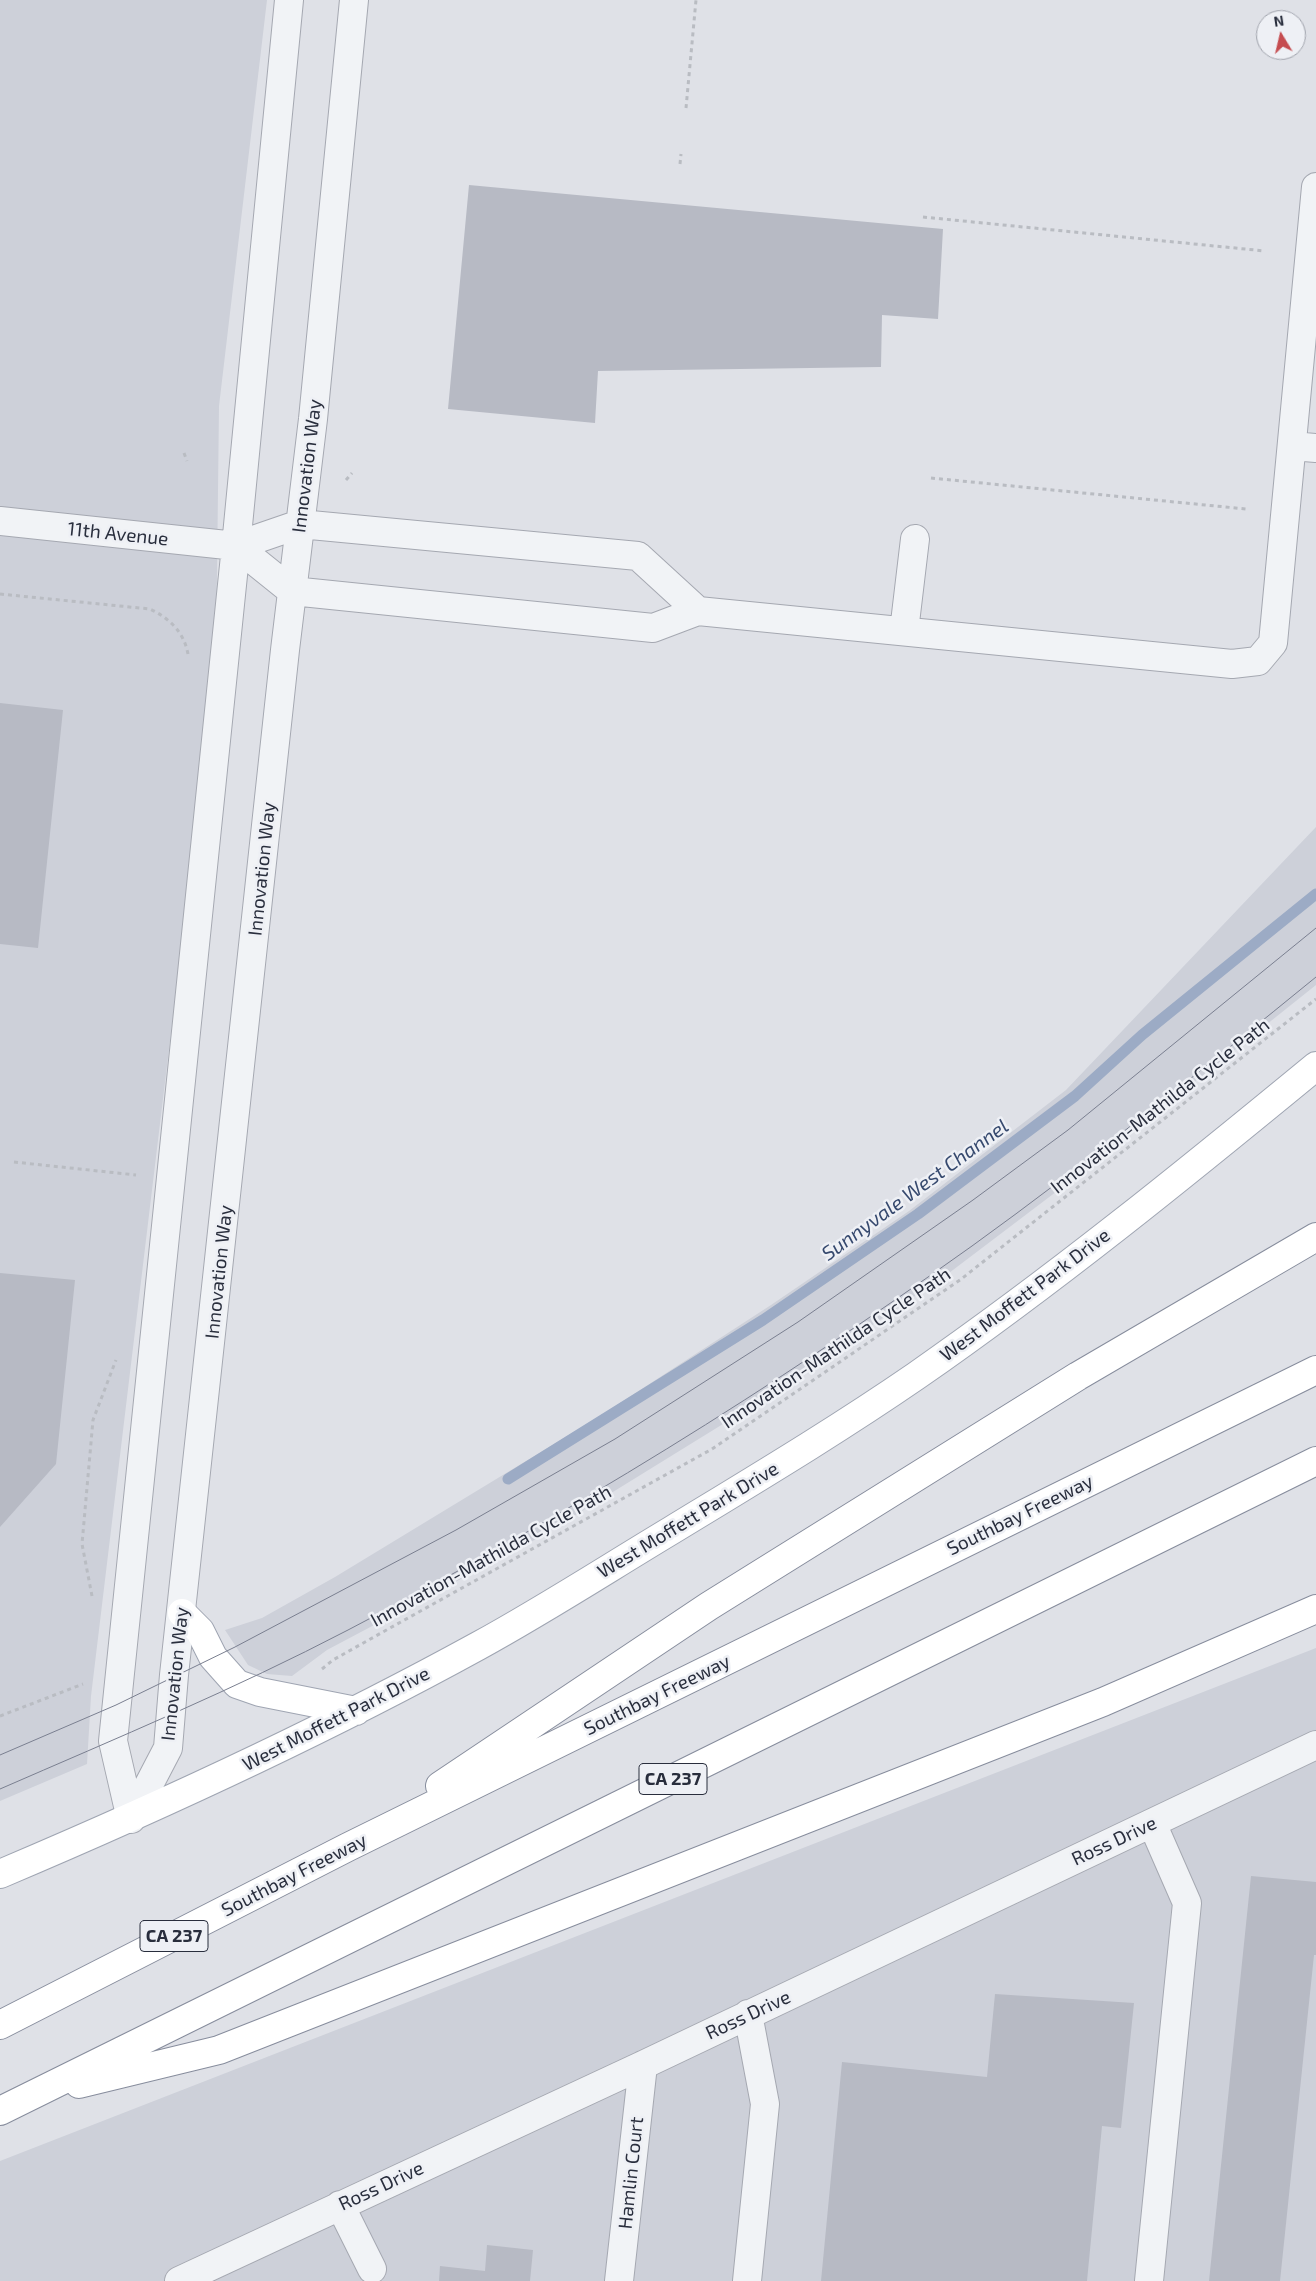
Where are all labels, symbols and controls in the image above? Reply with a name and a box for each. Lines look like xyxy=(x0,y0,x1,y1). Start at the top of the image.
north arrow xyxy=(1256,10,1306,60)
text: N xyxy=(1272,11,1285,30)
street label: Innovation Way xyxy=(287,398,327,534)
street label: 11th Avenue xyxy=(66,517,170,551)
street label: Innovation Way xyxy=(244,801,280,937)
street label: Innovation-Mathilda Cycle Path xyxy=(1046,1013,1274,1199)
water label: Sunnyvale West Channel xyxy=(817,1114,1013,1266)
street label: Innovation Way xyxy=(201,1204,237,1340)
street label: West Moffett Park Drive xyxy=(936,1224,1114,1366)
street label: Innovation-Mathilda Cycle Path xyxy=(717,1263,955,1433)
street label: West Moffett Park Drive xyxy=(593,1457,783,1583)
street label: Southbay Freeway xyxy=(943,1470,1097,1560)
street label: Innovation-Mathilda Cycle Path xyxy=(367,1480,615,1632)
street label: Innovation Way xyxy=(157,1606,193,1742)
street label: Southbay Freeway xyxy=(580,1650,734,1740)
street label: West Moffett Park Drive xyxy=(239,1662,433,1776)
road number: CA 237 xyxy=(639,1764,707,1795)
street label: Ross Drive xyxy=(1068,1811,1160,1871)
street label: Southbay Freeway xyxy=(218,1829,370,1921)
road number: CA 237 xyxy=(140,1920,208,1952)
street label: Ross Drive xyxy=(702,1985,794,2045)
street label: Hamlin Court xyxy=(614,2116,648,2230)
street label: Ross Drive xyxy=(335,2156,427,2216)

